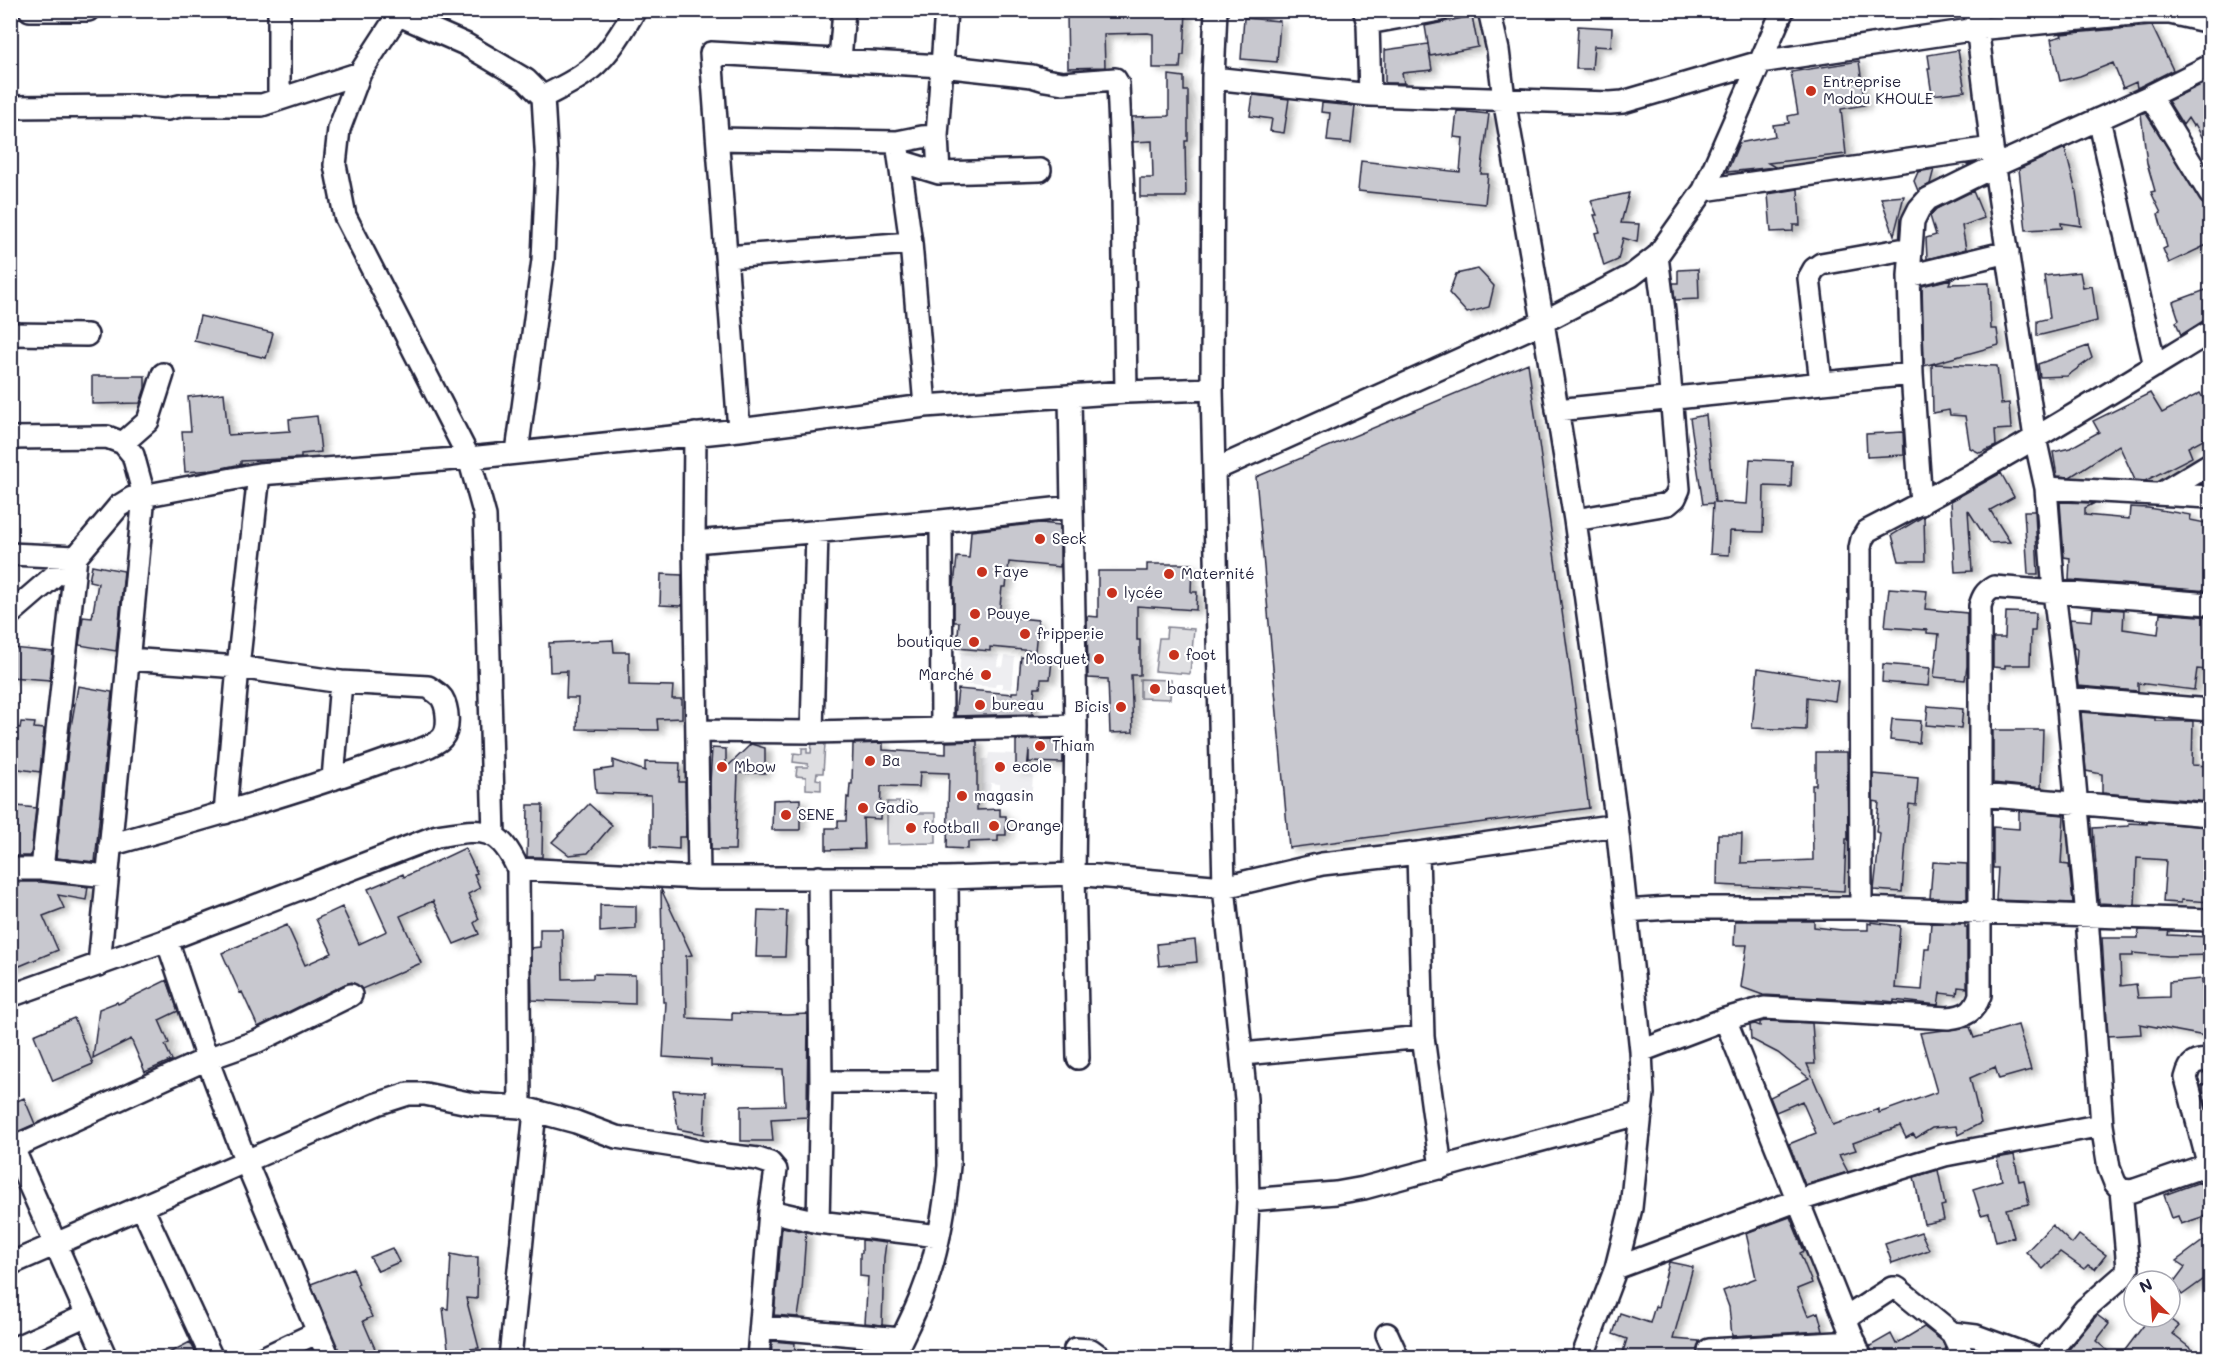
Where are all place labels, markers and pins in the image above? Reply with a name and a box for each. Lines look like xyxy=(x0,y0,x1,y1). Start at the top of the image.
place label: Entreprise Modou KHOULE xyxy=(1823,71,1934,108)
marker: Entreprise Modou KHOULE xyxy=(1804,84,1818,98)
place label: Seck xyxy=(1052,528,1087,548)
marker: Seck xyxy=(1033,532,1047,546)
place label: Faye xyxy=(994,561,1029,581)
place label: Maternité xyxy=(1181,563,1255,583)
marker: Faye xyxy=(975,565,989,579)
marker: Maternité xyxy=(1162,567,1176,581)
place label: lycée xyxy=(1124,582,1163,602)
marker: lycée xyxy=(1105,586,1119,600)
place label: Pouye xyxy=(987,603,1030,623)
marker: Pouye xyxy=(968,607,982,621)
place label: fripperie xyxy=(1037,623,1104,643)
marker: fripperie xyxy=(1018,627,1032,641)
place label: boutique xyxy=(897,631,962,651)
marker: boutique xyxy=(967,635,981,649)
place label: foot xyxy=(1186,644,1216,664)
place label: Mosquet xyxy=(1025,648,1087,668)
marker: foot xyxy=(1167,648,1181,662)
marker: Mosquet xyxy=(1092,652,1106,666)
place label: Marché xyxy=(919,664,974,684)
marker: Marché xyxy=(979,668,993,682)
place label: basquet xyxy=(1167,678,1227,698)
marker: basquet xyxy=(1148,682,1162,696)
place label: bureau xyxy=(992,694,1044,714)
place label: Bicis xyxy=(1074,696,1109,716)
marker: bureau xyxy=(973,698,987,712)
marker: Bicis xyxy=(1114,700,1128,714)
place label: Thiam xyxy=(1052,735,1095,755)
marker: Thiam xyxy=(1033,739,1047,753)
place label: Ba xyxy=(882,750,901,770)
marker: Ba xyxy=(863,754,877,768)
place label: Mbow xyxy=(734,756,776,776)
place label: ecole xyxy=(1012,756,1052,776)
marker: Mbow xyxy=(715,760,729,774)
marker: ecole xyxy=(993,760,1007,774)
place label: magasin xyxy=(974,785,1034,805)
marker: magasin xyxy=(955,789,969,803)
place label: Gadio xyxy=(875,797,919,817)
marker: Gadio xyxy=(856,801,870,815)
place label: SENE xyxy=(798,804,835,824)
marker: SENE xyxy=(779,808,793,822)
place label: Orange xyxy=(1006,815,1061,835)
place label: football xyxy=(923,817,980,837)
marker: Orange xyxy=(987,819,1001,833)
marker: football xyxy=(904,821,918,835)

